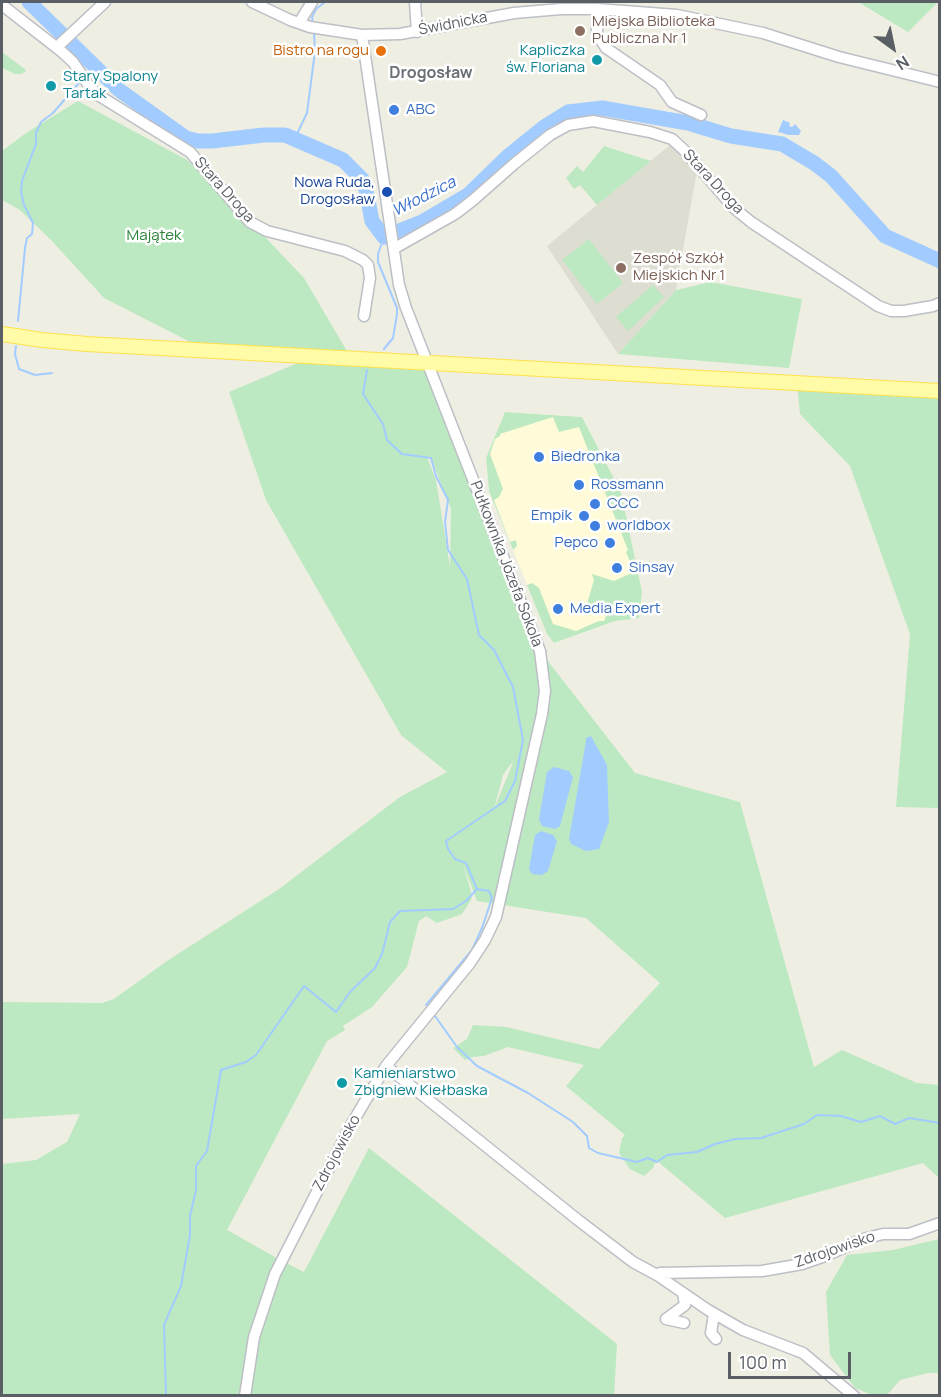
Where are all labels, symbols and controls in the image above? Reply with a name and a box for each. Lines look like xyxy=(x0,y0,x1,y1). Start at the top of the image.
street label: Świdnicka xyxy=(417,9,489,39)
place label: Miejska Biblioteka Publiczna Nr 1 xyxy=(592,13,715,48)
north arrow xyxy=(863,18,923,78)
marker: Miejska Biblioteka Publiczna Nr 1 xyxy=(573,24,587,38)
place label: Bistro na rogu xyxy=(273,42,369,60)
place label: Kapliczka św. Floriana xyxy=(506,42,585,77)
marker: Bistro na rogu xyxy=(374,44,388,58)
text: N xyxy=(892,51,914,75)
marker: Kapliczka św. Floriana xyxy=(590,53,604,67)
district label: Drogosław xyxy=(389,64,473,84)
place label: Stary Spalony Tartak xyxy=(63,68,158,103)
marker: Stary Spalony Tartak xyxy=(44,79,58,93)
place label: ABC xyxy=(406,101,435,119)
marker: ABC xyxy=(387,103,401,117)
street label: Stara Droga xyxy=(679,146,747,218)
street label: Stara Droga xyxy=(190,154,258,226)
water label: Włodzica xyxy=(389,173,459,221)
place label: Nowa Ruda, Drogosław xyxy=(294,174,375,209)
marker: Nowa Ruda, Drogosław xyxy=(380,185,394,199)
park label: Majątek xyxy=(127,227,181,245)
place label: Zespół Szkół Miejskich Nr 1 xyxy=(633,250,725,285)
marker: Zespół Szkół Miejskich Nr 1 xyxy=(614,261,628,275)
place label: Biedronka xyxy=(551,448,620,466)
marker: Biedronka xyxy=(532,450,546,464)
place label: Rossmann xyxy=(591,476,664,494)
street label: Pułkownika Józefa Sokola xyxy=(466,478,546,650)
marker: Rossmann xyxy=(572,478,586,492)
place label: CCC xyxy=(607,495,639,513)
marker: CCC xyxy=(588,497,602,511)
place label: Empik xyxy=(531,507,572,525)
marker: Empik xyxy=(577,509,591,523)
place label: worldbox xyxy=(607,517,670,535)
marker: worldbox xyxy=(588,519,602,533)
place label: Pepco xyxy=(555,534,598,552)
marker: Pepco xyxy=(603,536,617,550)
place label: Sinsay xyxy=(629,559,674,577)
marker: Sinsay xyxy=(610,561,624,575)
place label: Media Expert xyxy=(570,600,661,618)
marker: Media Expert xyxy=(551,602,565,616)
place label: Kamieniarstwo Zbigniew Kiełbaska xyxy=(354,1065,488,1100)
marker: Kamieniarstwo Zbigniew Kiełbaska xyxy=(335,1076,349,1090)
street label: Zdrojowisko xyxy=(309,1112,365,1194)
street label: Zdrojowisko xyxy=(793,1228,877,1272)
scale bar xyxy=(731,1340,854,1378)
text: 100 m xyxy=(739,1350,787,1374)

